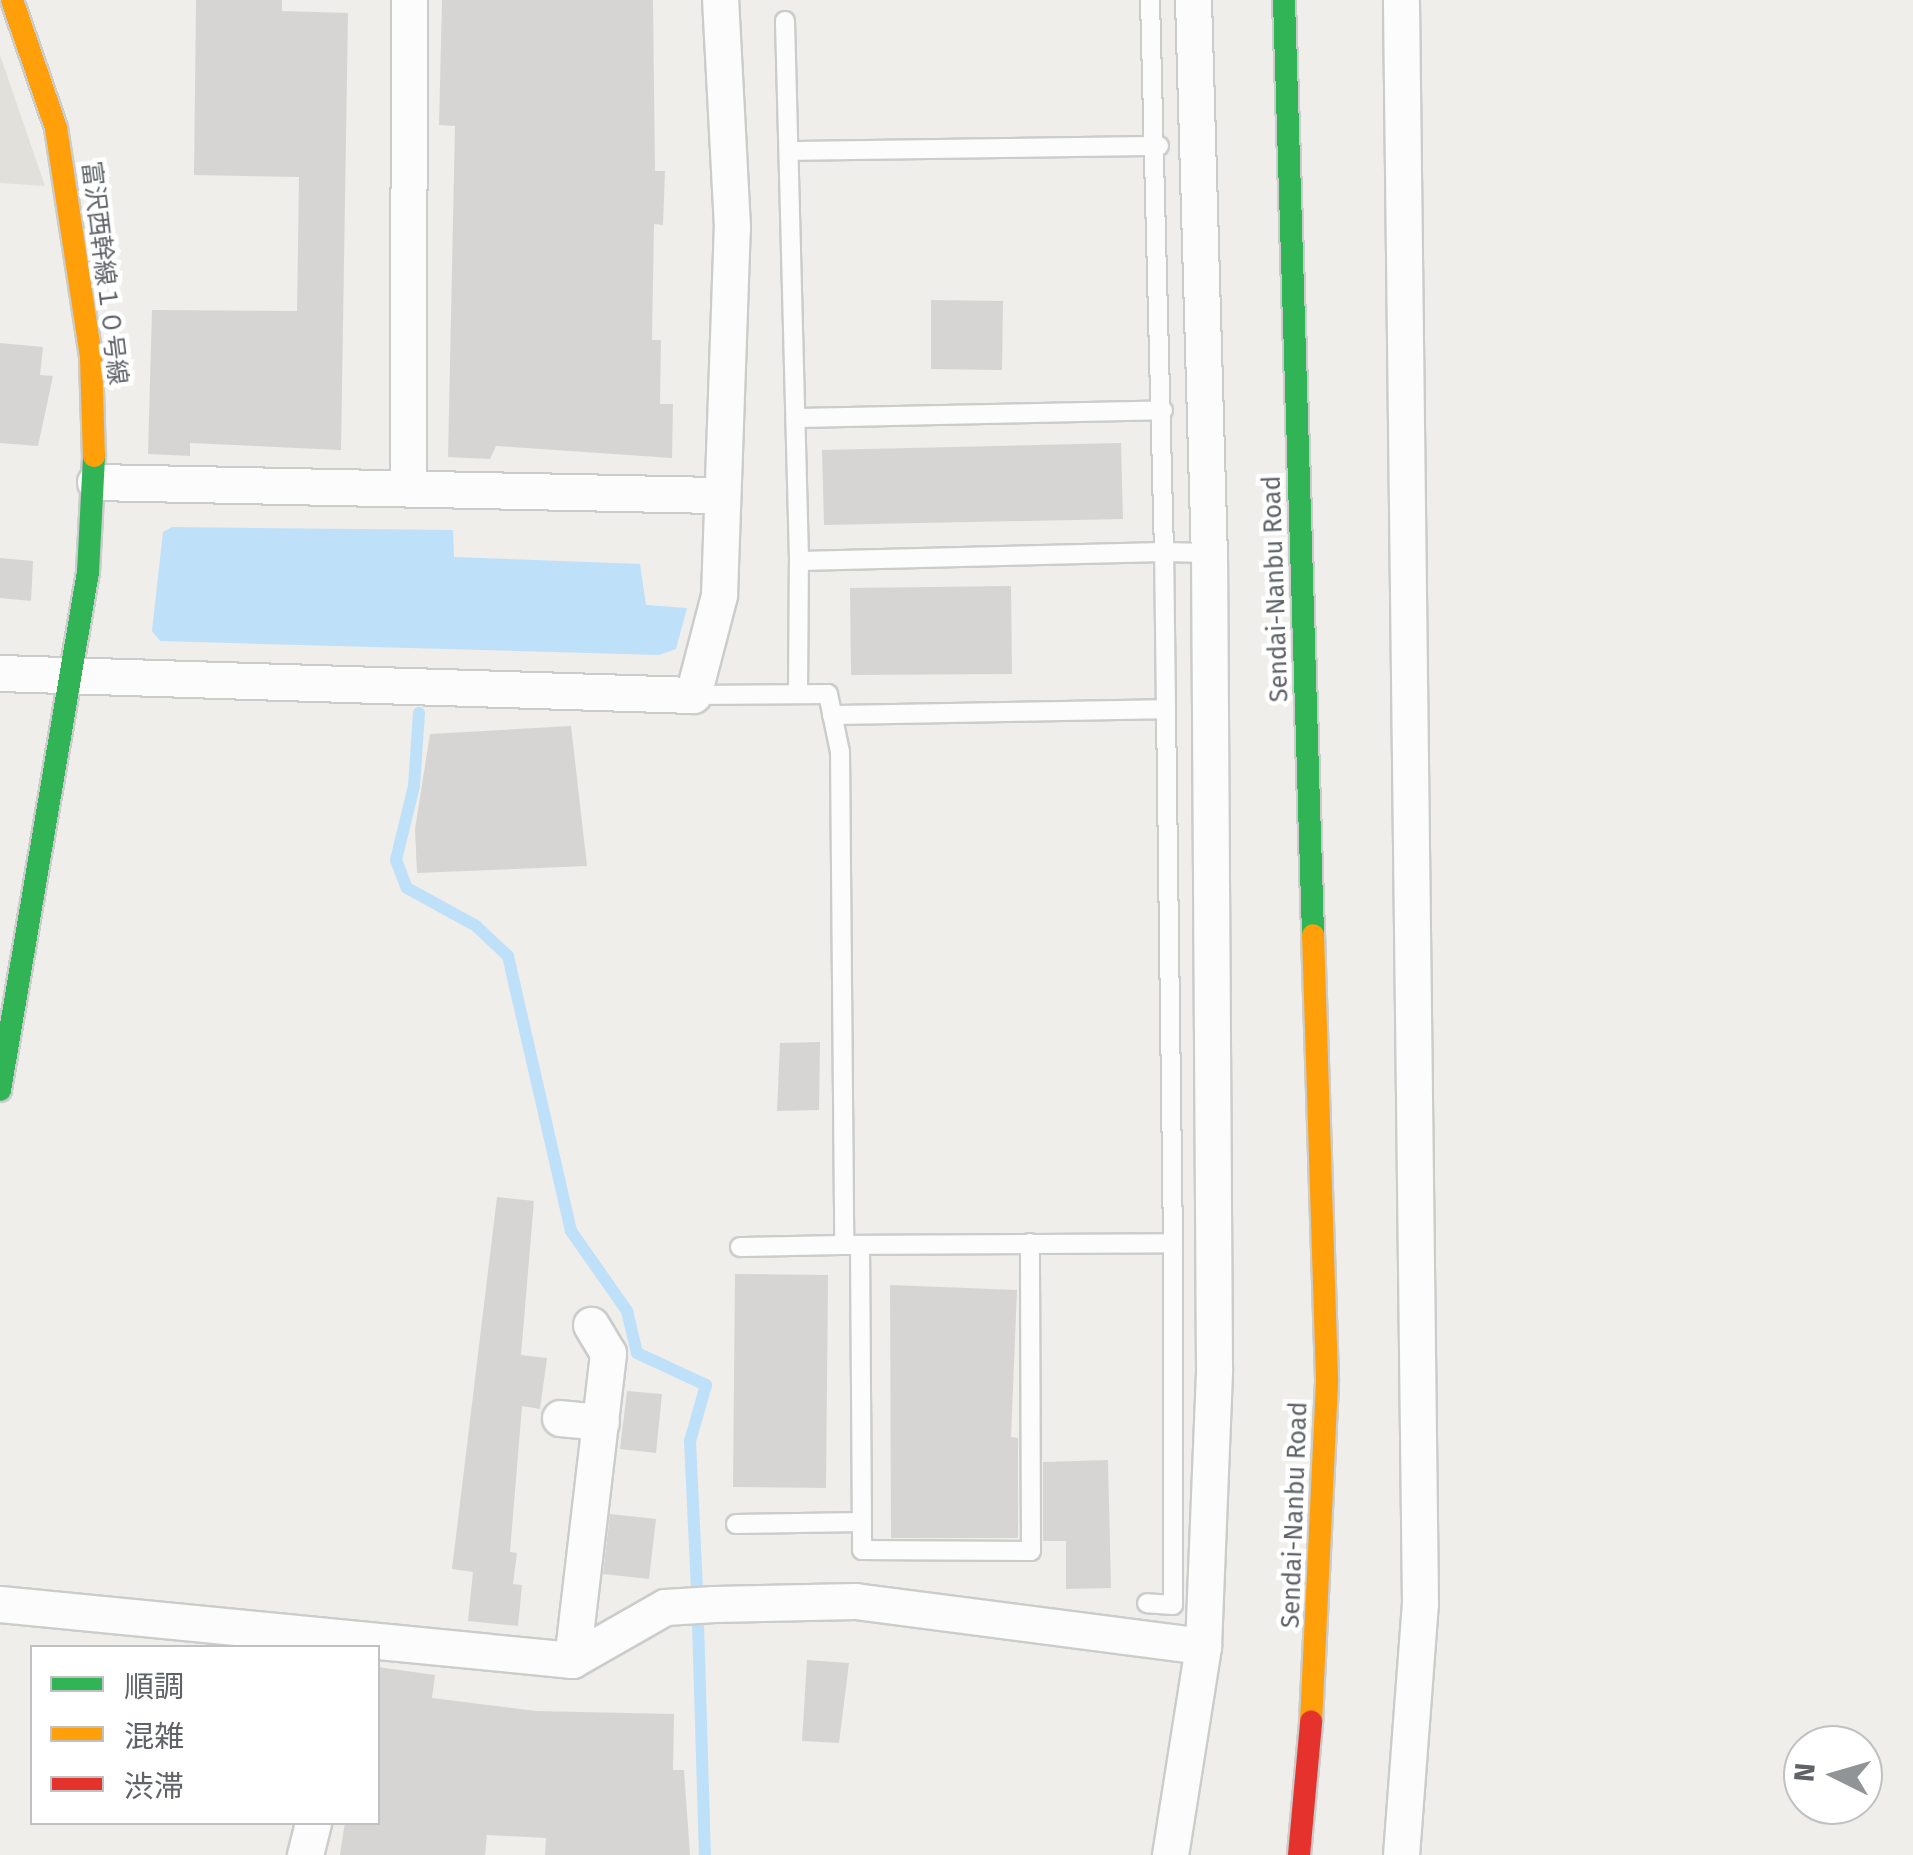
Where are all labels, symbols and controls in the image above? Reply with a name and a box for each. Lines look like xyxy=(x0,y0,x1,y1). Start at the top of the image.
street label: 富沢西幹線１０号線 xyxy=(75,160,133,386)
street label: Sendai-Nanbu Road xyxy=(1257,475,1295,703)
street label: Sendai-Nanbu Road xyxy=(1276,1401,1314,1629)
legend xyxy=(30,1645,380,1825)
text: 順調 xyxy=(124,1669,184,1705)
text: 混雑 xyxy=(124,1719,184,1755)
north arrow xyxy=(1783,1725,1883,1825)
text: N xyxy=(1787,1762,1822,1783)
text: 渋滞 xyxy=(124,1769,184,1805)

